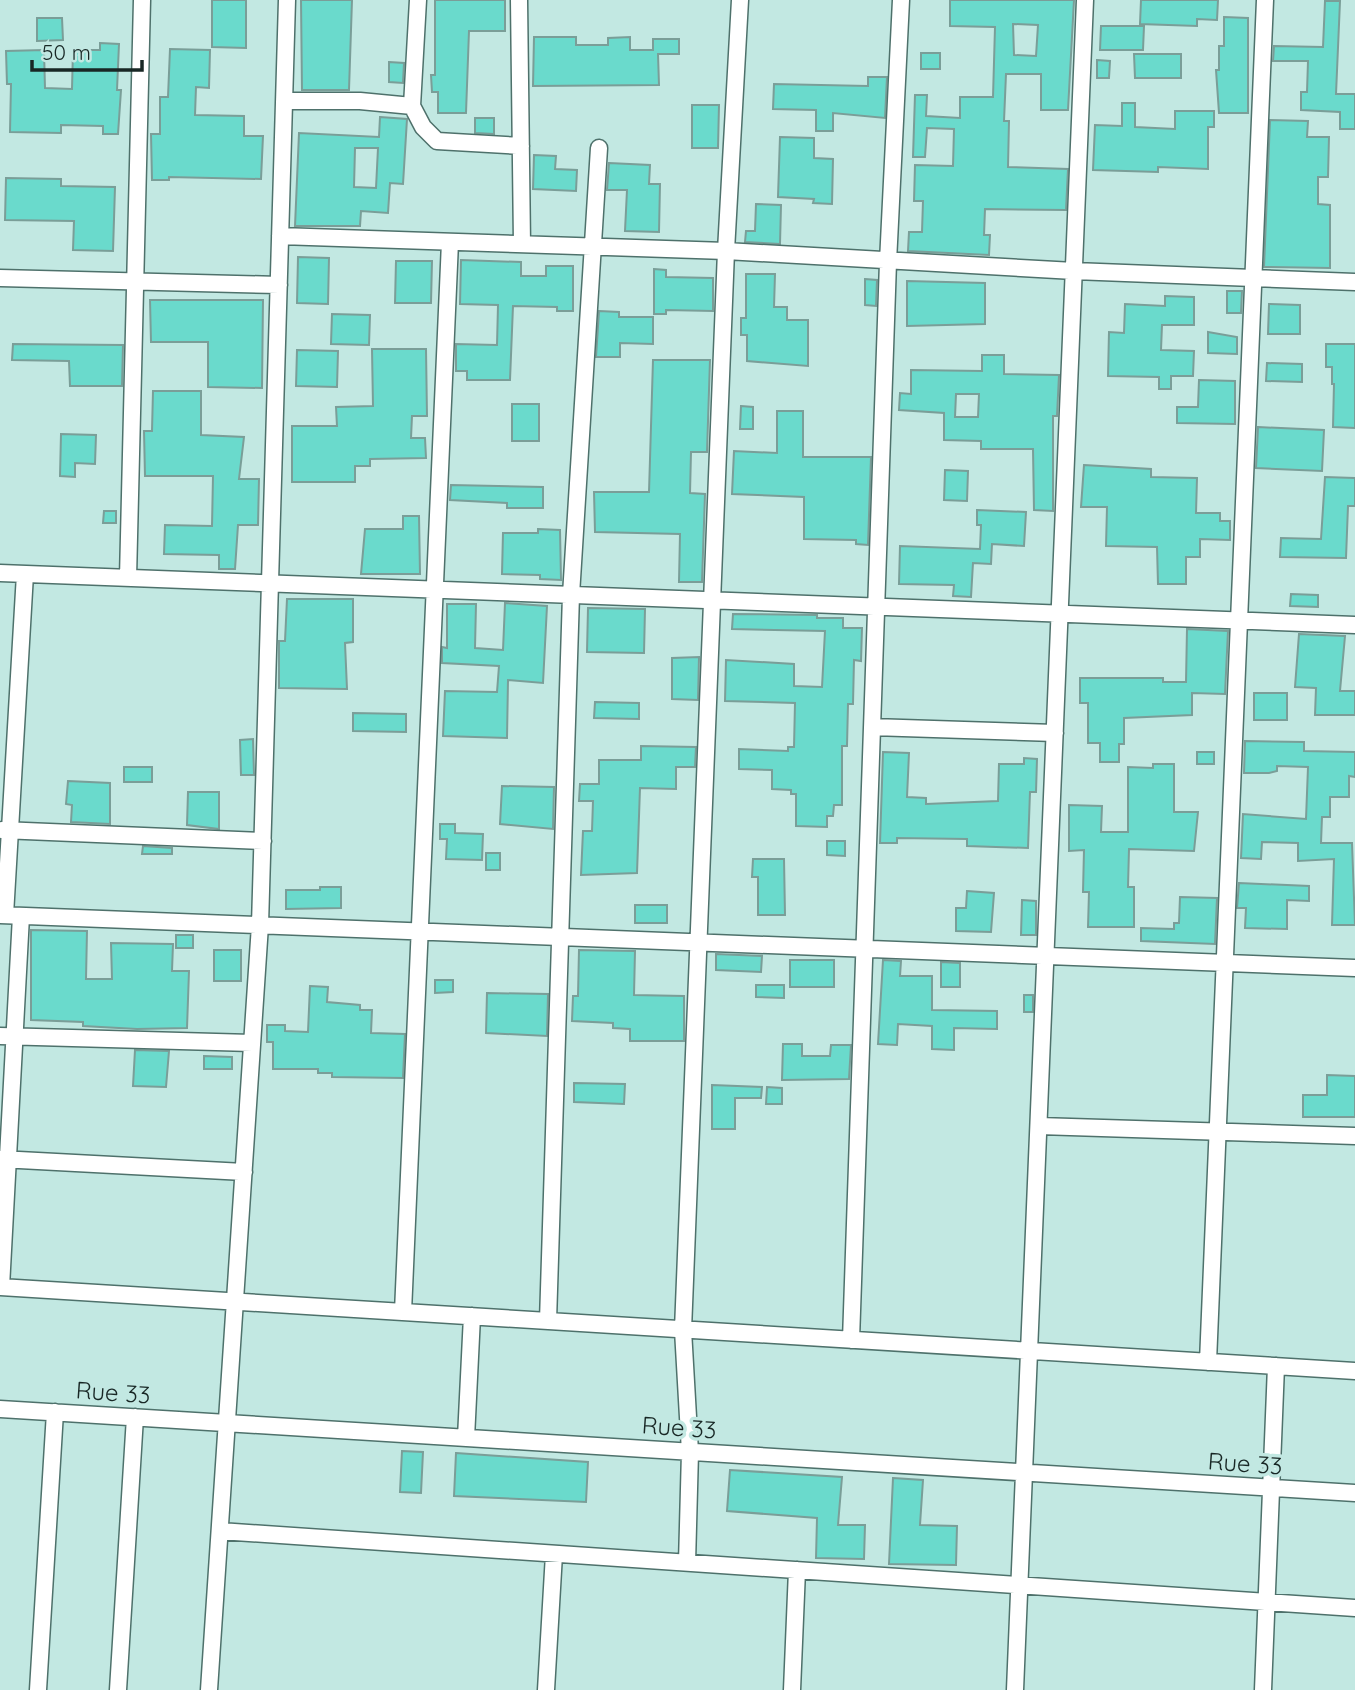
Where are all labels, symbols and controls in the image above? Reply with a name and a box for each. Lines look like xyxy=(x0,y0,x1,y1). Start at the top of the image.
scale bar xyxy=(32,28,142,72)
text: 50 m xyxy=(42,39,91,65)
street label: Rue 33 xyxy=(75,1374,151,1410)
street label: Rue 33 xyxy=(641,1409,717,1445)
street label: Rue 33 xyxy=(1207,1445,1283,1481)

